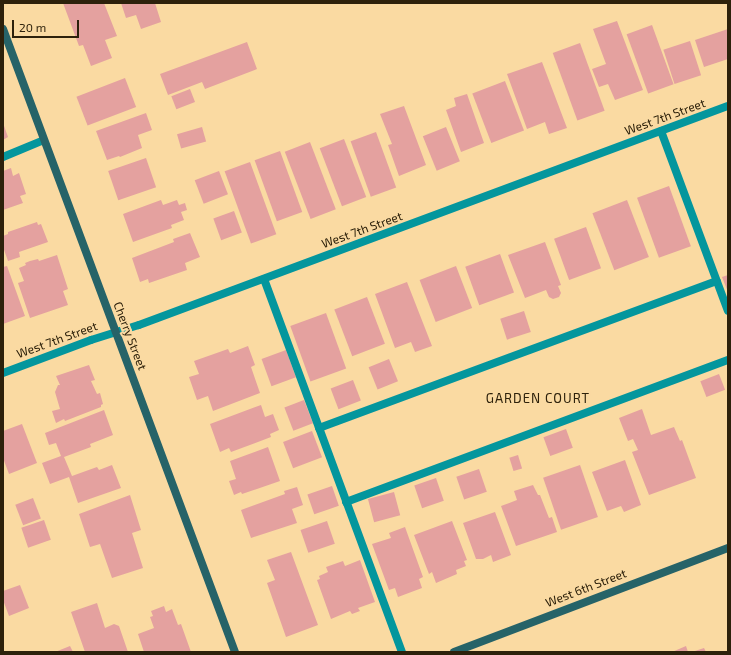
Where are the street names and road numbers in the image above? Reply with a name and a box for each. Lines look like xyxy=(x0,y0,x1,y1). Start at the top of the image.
street label: West 7th Street xyxy=(623,96,707,138)
street label: West 7th Street xyxy=(320,209,404,251)
street label: Cherry Street xyxy=(110,300,150,372)
street label: West 7th Street xyxy=(15,319,99,361)
street label: West 6th Street xyxy=(544,566,628,610)

